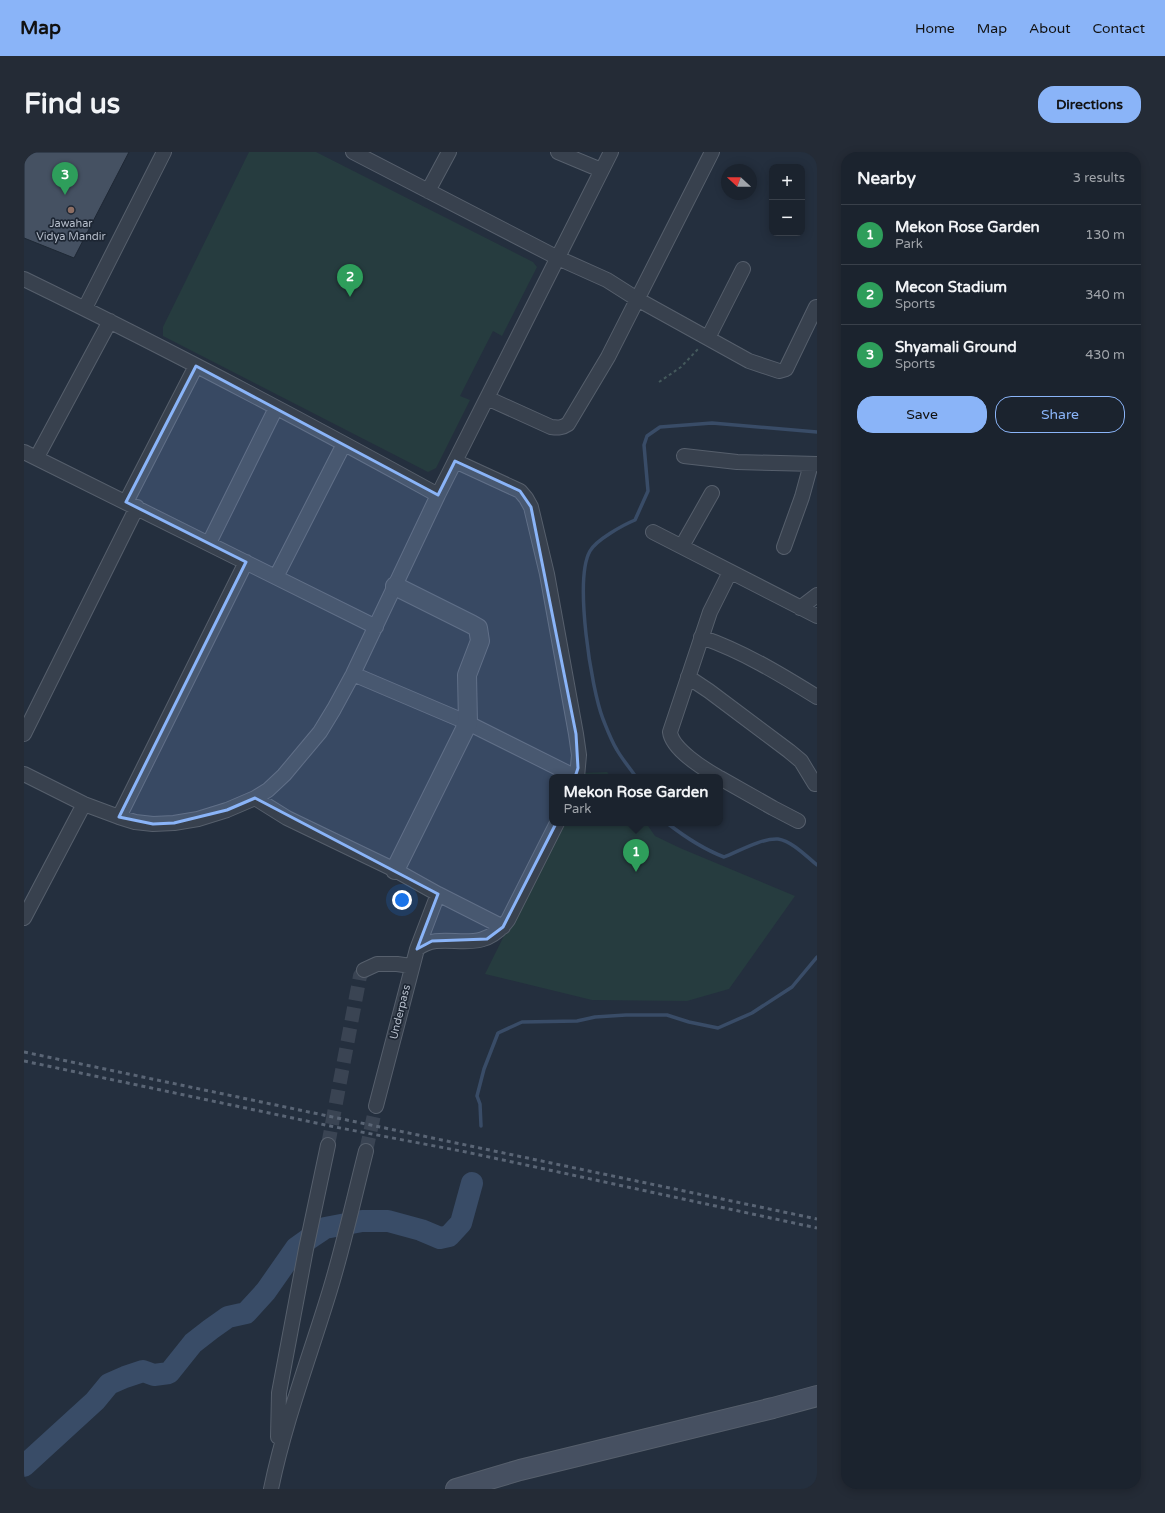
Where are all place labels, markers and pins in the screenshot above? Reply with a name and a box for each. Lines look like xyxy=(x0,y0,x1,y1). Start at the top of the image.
pin: 3 xyxy=(52,162,78,195)
marker: Jawahar Vidya Mandir xyxy=(66,205,76,215)
place label: Jawahar Vidya Mandir xyxy=(36,217,107,243)
pin: 2 xyxy=(337,264,363,297)
pin: 1 xyxy=(623,839,649,872)

